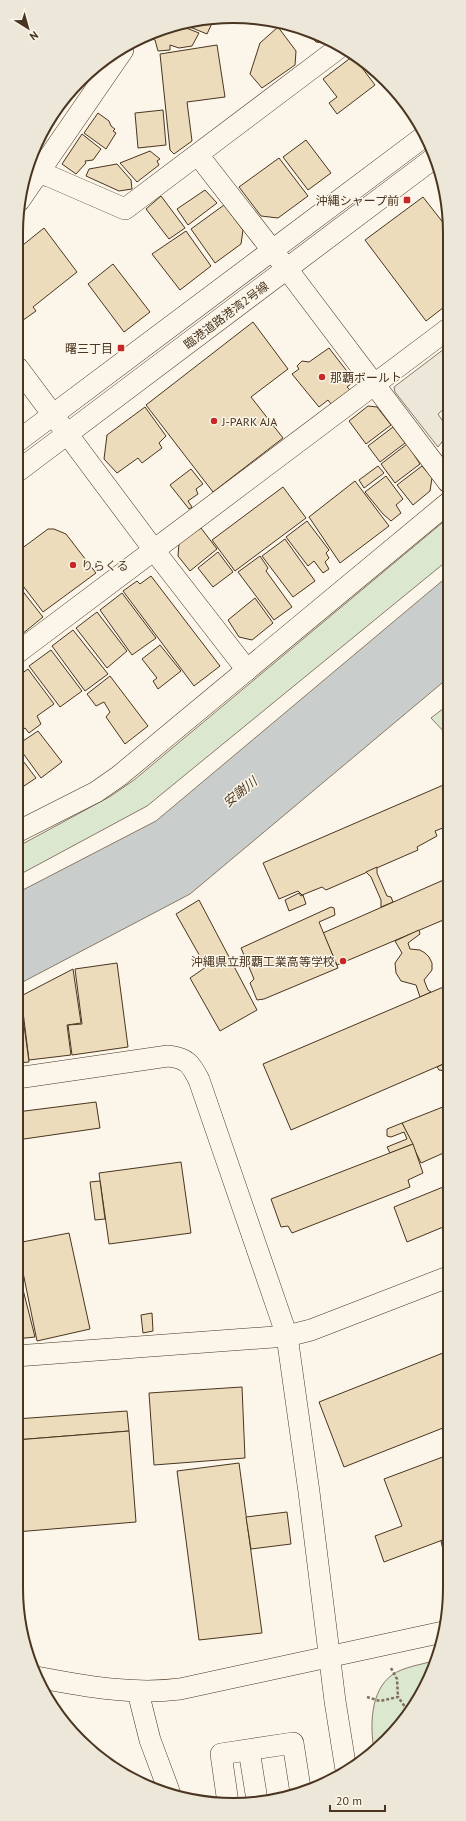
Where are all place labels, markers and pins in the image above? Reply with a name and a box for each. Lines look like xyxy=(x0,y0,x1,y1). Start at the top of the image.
place label: 沖縄シャープ前 xyxy=(316,193,399,208)
marker: 沖縄シャープ前 xyxy=(402,195,412,205)
place label: 曙三丁目 xyxy=(65,341,113,356)
marker: 曙三丁目 xyxy=(116,343,126,353)
place label: 那覇ボールト xyxy=(330,370,402,385)
marker: 那覇ボールト xyxy=(317,372,327,382)
place label: J-PARK AJA xyxy=(221,414,277,429)
marker: J-PARK AJA xyxy=(209,416,219,426)
place label: りらくる xyxy=(81,558,129,573)
marker: りらくる xyxy=(68,560,78,570)
place label: 沖縄県立那覇工業高等学校 xyxy=(191,954,335,969)
marker: 沖縄県立那覇工業高等学校 xyxy=(338,956,348,966)

